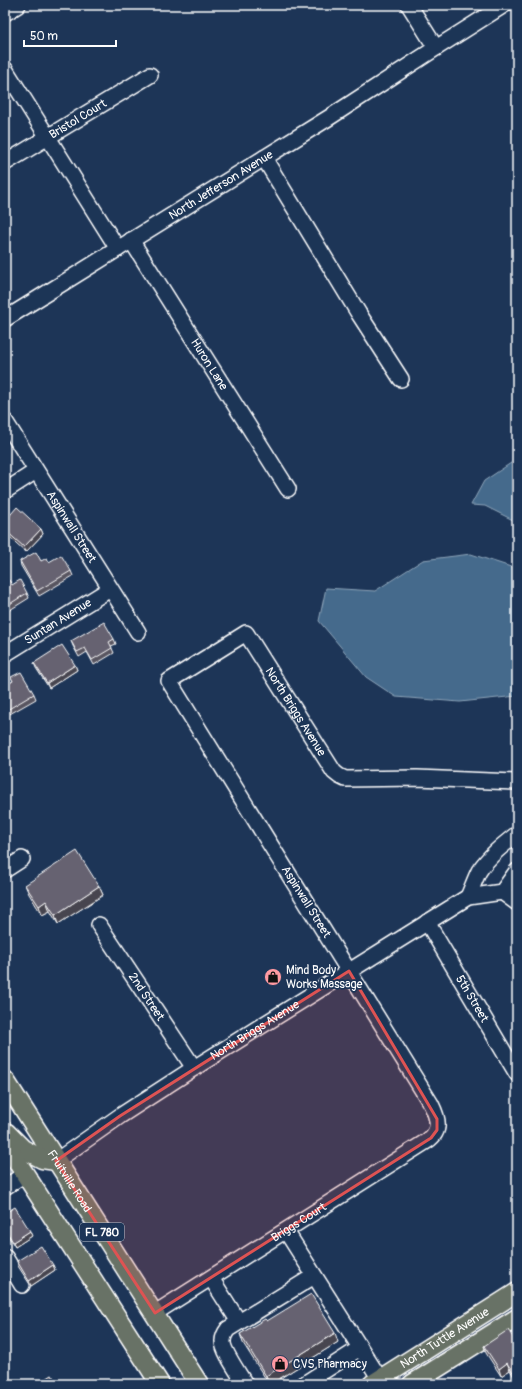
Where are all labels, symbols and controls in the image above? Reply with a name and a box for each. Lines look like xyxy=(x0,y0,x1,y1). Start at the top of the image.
scale bar xyxy=(24,22,116,48)
text: 50 m xyxy=(30,29,58,44)
street label: Bristol Court xyxy=(46,96,109,142)
street label: North Jefferson Avenue xyxy=(166,147,276,223)
street label: Huron Lane xyxy=(188,336,231,393)
street label: Aspinwall Street xyxy=(43,488,100,566)
street label: Suntan Avenue xyxy=(21,595,94,648)
street label: North Briggs Avenue xyxy=(262,664,329,759)
street label: Aspinwall Street xyxy=(278,863,334,941)
place label: Mind Body Works Massage xyxy=(286,963,363,992)
shop icon: Mind Body Works Massage xyxy=(263,967,283,987)
street label: 2nd Street xyxy=(125,970,168,1024)
street label: 5th Street xyxy=(453,972,492,1025)
street label: North Briggs Avenue xyxy=(207,997,302,1064)
street label: Fruitville Road xyxy=(44,1147,95,1215)
street label: Briggs Court xyxy=(268,1199,329,1245)
road number: FL 780 xyxy=(80,1223,124,1241)
street label: North Tuttle Avenue xyxy=(397,1304,492,1372)
shop icon: CVS Pharmacy xyxy=(270,1354,290,1374)
place label: CVS Pharmacy xyxy=(293,1357,367,1372)

